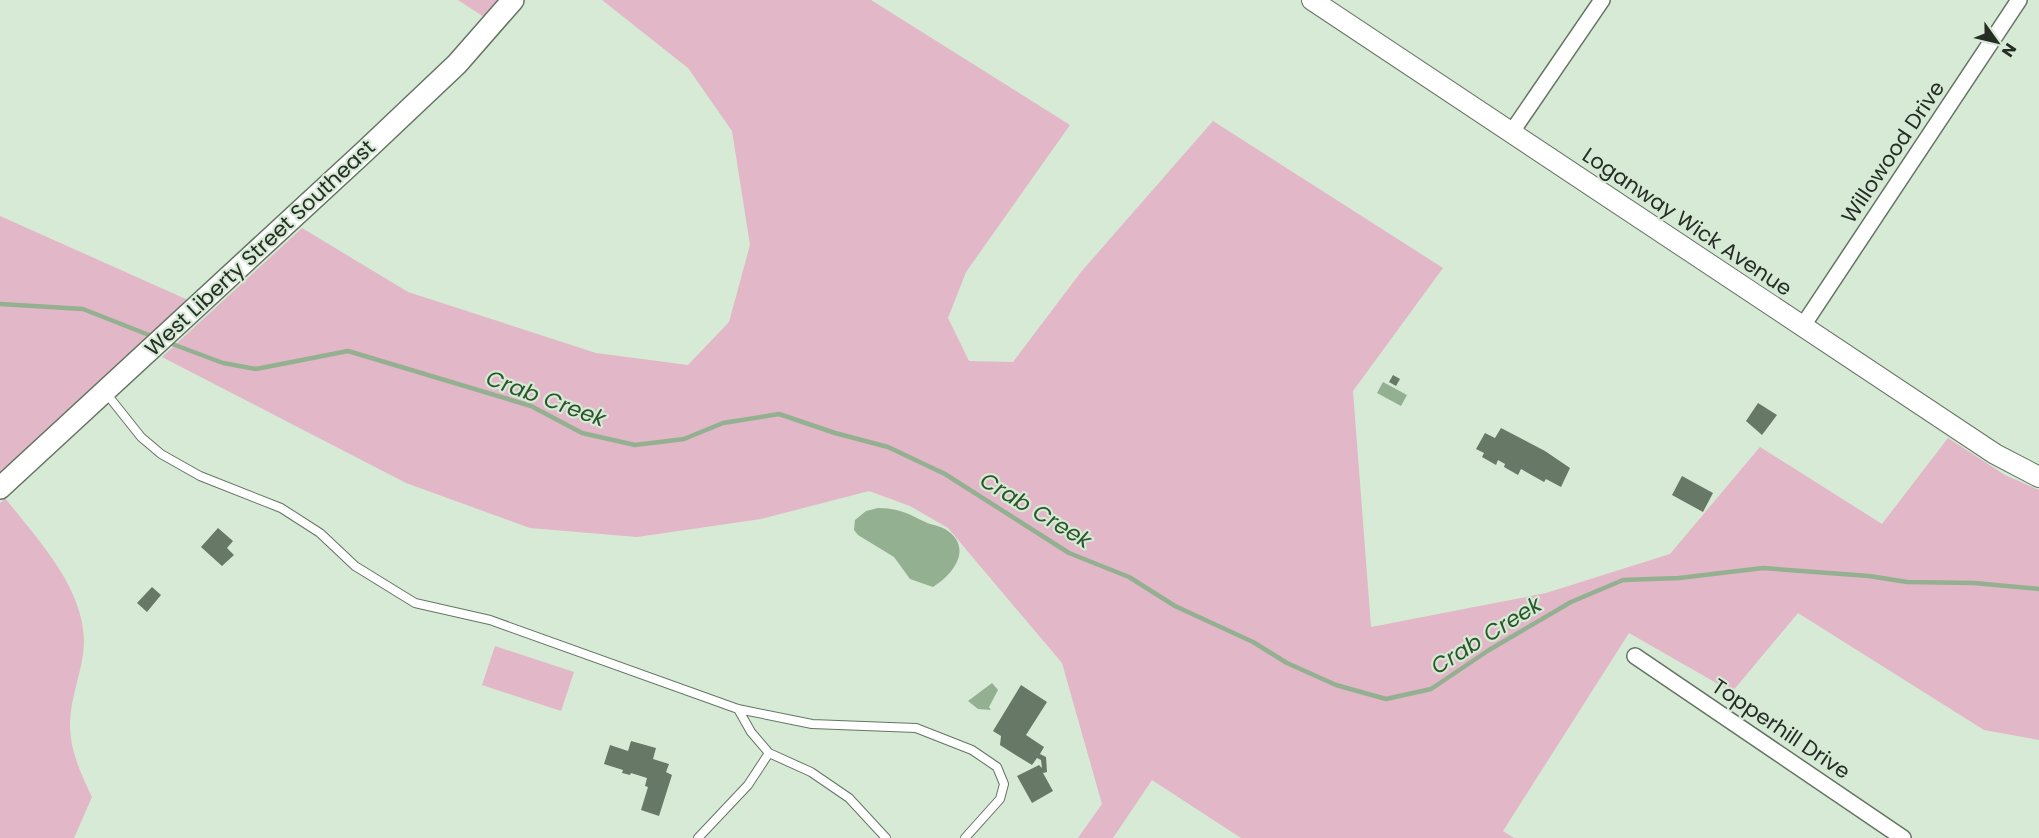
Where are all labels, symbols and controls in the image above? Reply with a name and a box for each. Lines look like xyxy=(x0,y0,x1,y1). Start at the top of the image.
north arrow xyxy=(1967,12,2027,72)
text: N xyxy=(1996,39,2022,62)
street label: Willowood Drive xyxy=(1834,75,1951,229)
street label: West Liberty Street Southeast xyxy=(138,133,381,362)
street label: Loganway Wick Avenue xyxy=(1577,141,1798,303)
water label: Crab Creek xyxy=(482,362,612,435)
water label: Crab Creek xyxy=(974,465,1099,557)
water label: Crab Creek xyxy=(1425,588,1549,682)
street label: Topperhill Drive xyxy=(1706,671,1856,786)

